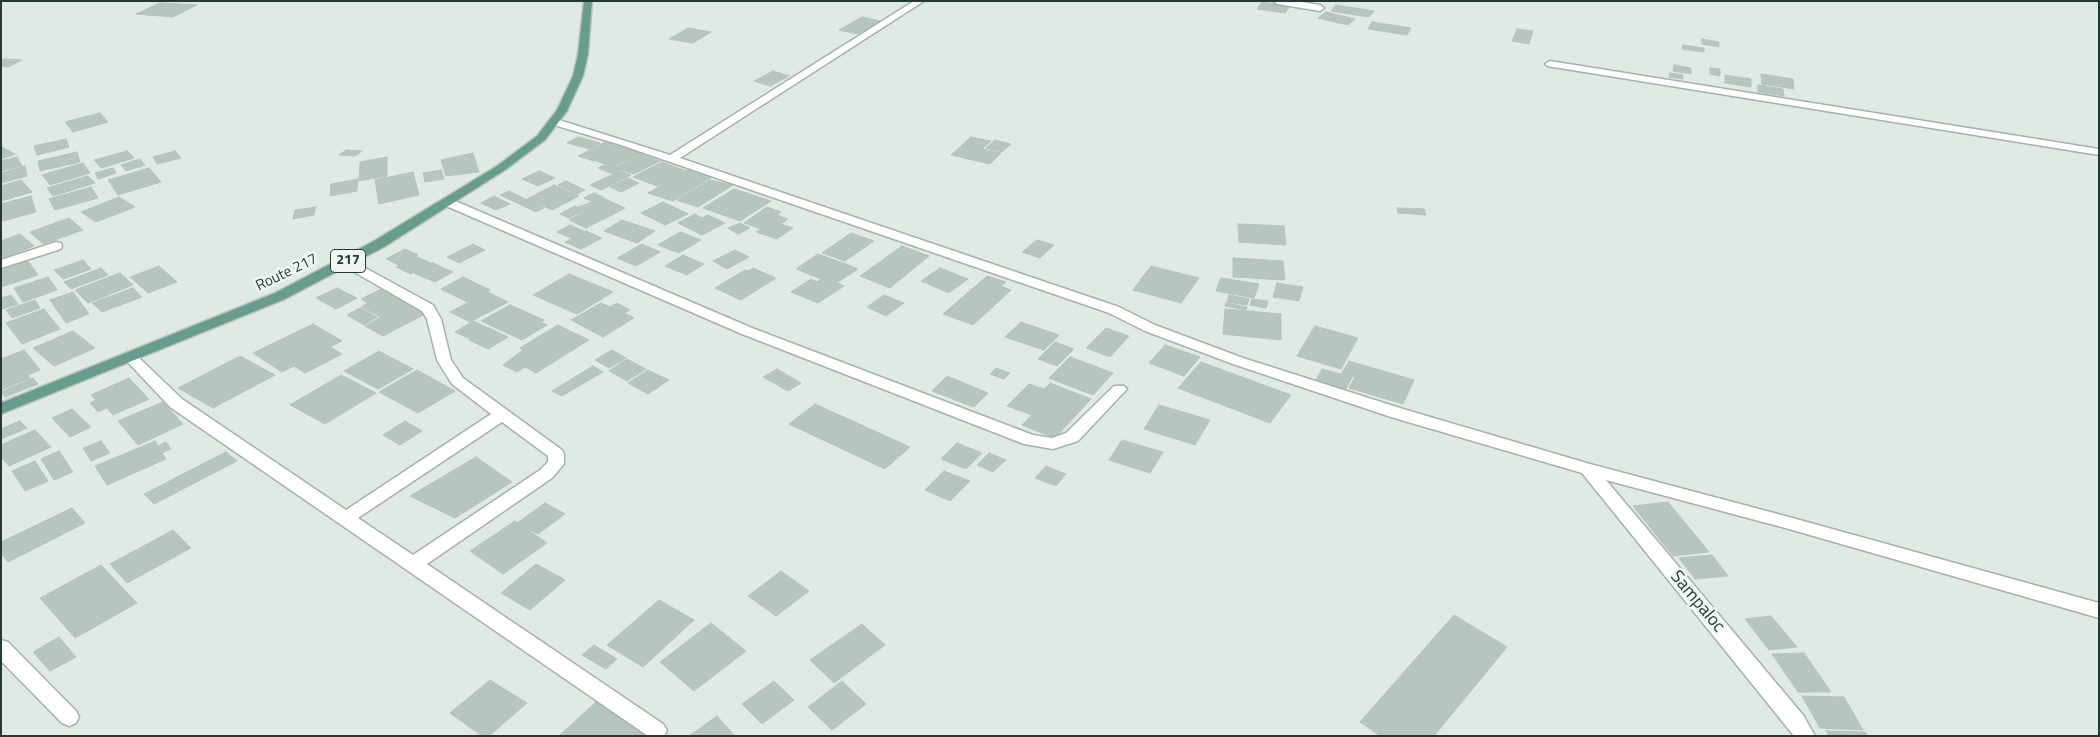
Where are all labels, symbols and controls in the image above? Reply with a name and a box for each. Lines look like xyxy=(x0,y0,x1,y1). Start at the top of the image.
street label: Route 217 xyxy=(253,250,321,296)
road number: 217 xyxy=(330,250,366,272)
street label: Sampaloc xyxy=(1665,567,1729,637)

